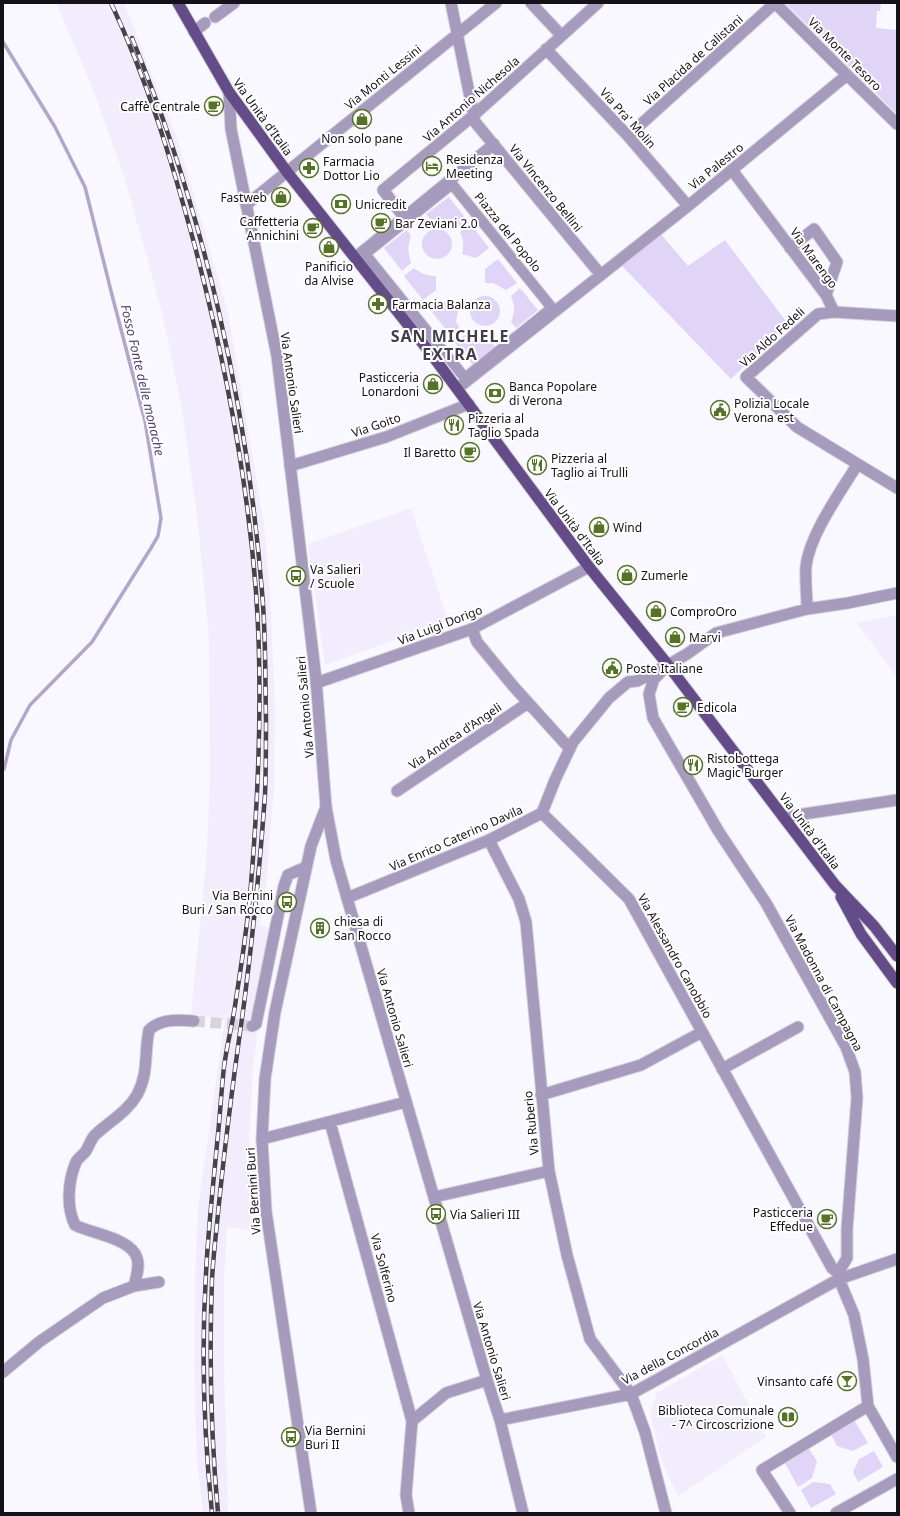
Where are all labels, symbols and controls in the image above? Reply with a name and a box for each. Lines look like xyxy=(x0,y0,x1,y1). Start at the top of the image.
street label: Via Placida de Calistani xyxy=(640,11,746,109)
street label: Via Monte Tesoro xyxy=(805,14,885,94)
street label: Via Monti Lessini xyxy=(341,41,425,113)
street label: Via Antonio Nichesola xyxy=(419,52,523,146)
street label: Via Unità d'Italia xyxy=(229,75,297,159)
street label: Via Pra' Molin xyxy=(596,84,660,152)
cafe icon: Caffè Centrale xyxy=(203,95,225,117)
place label: Caffè Centrale xyxy=(120,98,200,115)
shop icon: Non solo pane xyxy=(351,108,373,130)
place label: Non solo pane xyxy=(321,130,403,147)
street label: Via Palestro xyxy=(685,139,747,193)
street label: Via Vincenzo Bellini xyxy=(505,141,587,235)
place label: Residenza Meeting xyxy=(446,151,503,182)
place label: Farmacia Dottor Lio xyxy=(323,153,380,184)
hotel icon: Residenza Meeting xyxy=(421,155,443,177)
pharmacy icon: Farmacia Dottor Lio xyxy=(298,157,320,179)
shop icon: Fastweb xyxy=(270,186,292,208)
place label: Fastweb xyxy=(220,189,267,206)
street label: Piazza del Popolo xyxy=(471,189,545,275)
bank icon: Unicredit xyxy=(330,193,352,215)
place label: Unicredit xyxy=(355,196,407,213)
cafe icon: Bar Zeviani 2.0 xyxy=(370,212,392,234)
place label: Caffetteria Annichini xyxy=(239,213,299,244)
place label: Bar Zeviani 2.0 xyxy=(395,215,478,232)
cafe icon: Caffetteria Annichini xyxy=(302,217,324,239)
street label: Via Marengo xyxy=(786,224,842,292)
shop icon: Panificio da Alvise xyxy=(318,236,340,258)
place label: Panificio da Alvise xyxy=(304,258,354,289)
pharmacy icon: Farmacia Balanza xyxy=(367,293,389,315)
place label: Farmacia Balanza xyxy=(392,296,491,313)
water label: Fosso Fonte delle monache xyxy=(117,303,169,458)
street label: Via Aldo Fedeli xyxy=(736,303,808,371)
district label: SAN MICHELE EXTRA xyxy=(391,325,509,365)
street label: Via Antonio Salieri xyxy=(276,331,308,435)
place label: Pasticceria Lonardoni xyxy=(359,369,419,400)
shop icon: Pasticceria Lonardoni xyxy=(422,373,444,395)
place label: Banca Popolare di Verona xyxy=(509,378,597,409)
bank icon: Banca Popolare di Verona xyxy=(484,382,506,404)
place label: Polizia Locale Verona est xyxy=(734,395,809,426)
public building icon: Polizia Locale Verona est xyxy=(709,399,731,421)
street label: Via Goito xyxy=(349,409,403,441)
place label: Pizzeria al Taglio Spada xyxy=(468,410,539,441)
restaurant icon: Pizzeria al Taglio Spada xyxy=(443,414,465,436)
cafe icon: Il Baretto xyxy=(459,441,481,463)
place label: Il Baretto xyxy=(404,444,456,461)
place label: Pizzeria al Taglio ai Trulli xyxy=(551,450,628,481)
restaurant icon: Pizzeria al Taglio ai Trulli xyxy=(526,454,548,476)
street label: Via Unità d'Italia xyxy=(541,485,609,569)
shop icon: Wind xyxy=(588,516,610,538)
place label: Wind xyxy=(613,519,642,536)
place label: Va Salieri / Scuole xyxy=(310,561,361,592)
shop icon: Zumerle xyxy=(616,564,638,586)
bus stop icon: Va Salieri / Scuole xyxy=(285,565,307,587)
place label: Zumerle xyxy=(641,567,688,584)
shop icon: ComproOro xyxy=(645,600,667,622)
street label: Via Luigi Dorigo xyxy=(395,601,485,649)
place label: ComproOro xyxy=(670,603,737,620)
shop icon: Marvi xyxy=(664,626,686,648)
place label: Marvi xyxy=(689,629,721,646)
street label: Via Antonio Salieri xyxy=(292,655,318,759)
public building icon: Poste Italiane xyxy=(601,657,623,679)
place label: Poste Italiane xyxy=(626,660,703,677)
cafe icon: Edicola xyxy=(672,696,694,718)
street label: Via Andrea d'Angeli xyxy=(405,699,505,773)
place label: Edicola xyxy=(697,699,737,716)
place label: Ristobottega Magic Burger xyxy=(707,750,783,781)
restaurant icon: Ristobottega Magic Burger xyxy=(682,754,704,776)
street label: Via Unità d'Italia xyxy=(776,789,844,873)
street label: Via Enrico Caterino Davila xyxy=(387,801,525,875)
place label: Via Bernini Buri / San Rocco xyxy=(182,887,273,918)
bus stop icon: Via Bernini Buri / San Rocco xyxy=(276,891,298,913)
street label: Via Alessandro Canobbio xyxy=(634,891,716,1021)
street label: Via Madonna di Campagna xyxy=(781,912,867,1054)
place label: chiesa di San Rocco xyxy=(334,913,391,944)
building icon: chiesa di San Rocco xyxy=(309,917,331,939)
street label: Via Antonio Salieri xyxy=(373,967,417,1069)
street label: Via Ruberio xyxy=(519,1090,543,1156)
street label: Via Bernini Buri xyxy=(241,1147,265,1235)
bus stop icon: Via Salieri III xyxy=(425,1203,447,1225)
place label: Pasticceria Effedue xyxy=(753,1204,813,1235)
place label: Via Salieri III xyxy=(450,1206,520,1223)
cafe icon: Pasticceria Effedue xyxy=(816,1208,838,1230)
street label: Via Solferino xyxy=(367,1232,401,1304)
street label: Via Antonio Salieri xyxy=(469,1300,515,1402)
street label: Via della Concordia xyxy=(619,1323,721,1389)
bar icon: Vinsanto café xyxy=(836,1370,858,1392)
place label: Vinsanto café xyxy=(757,1373,833,1390)
place label: Biblioteca Comunale - 7^ Circoscrizione xyxy=(658,1402,774,1433)
library icon: Biblioteca Comunale - 7^ Circoscrizione xyxy=(777,1406,799,1428)
place label: Via Bernini Buri II xyxy=(305,1422,366,1453)
bus stop icon: Via Bernini Buri II xyxy=(280,1426,302,1448)

